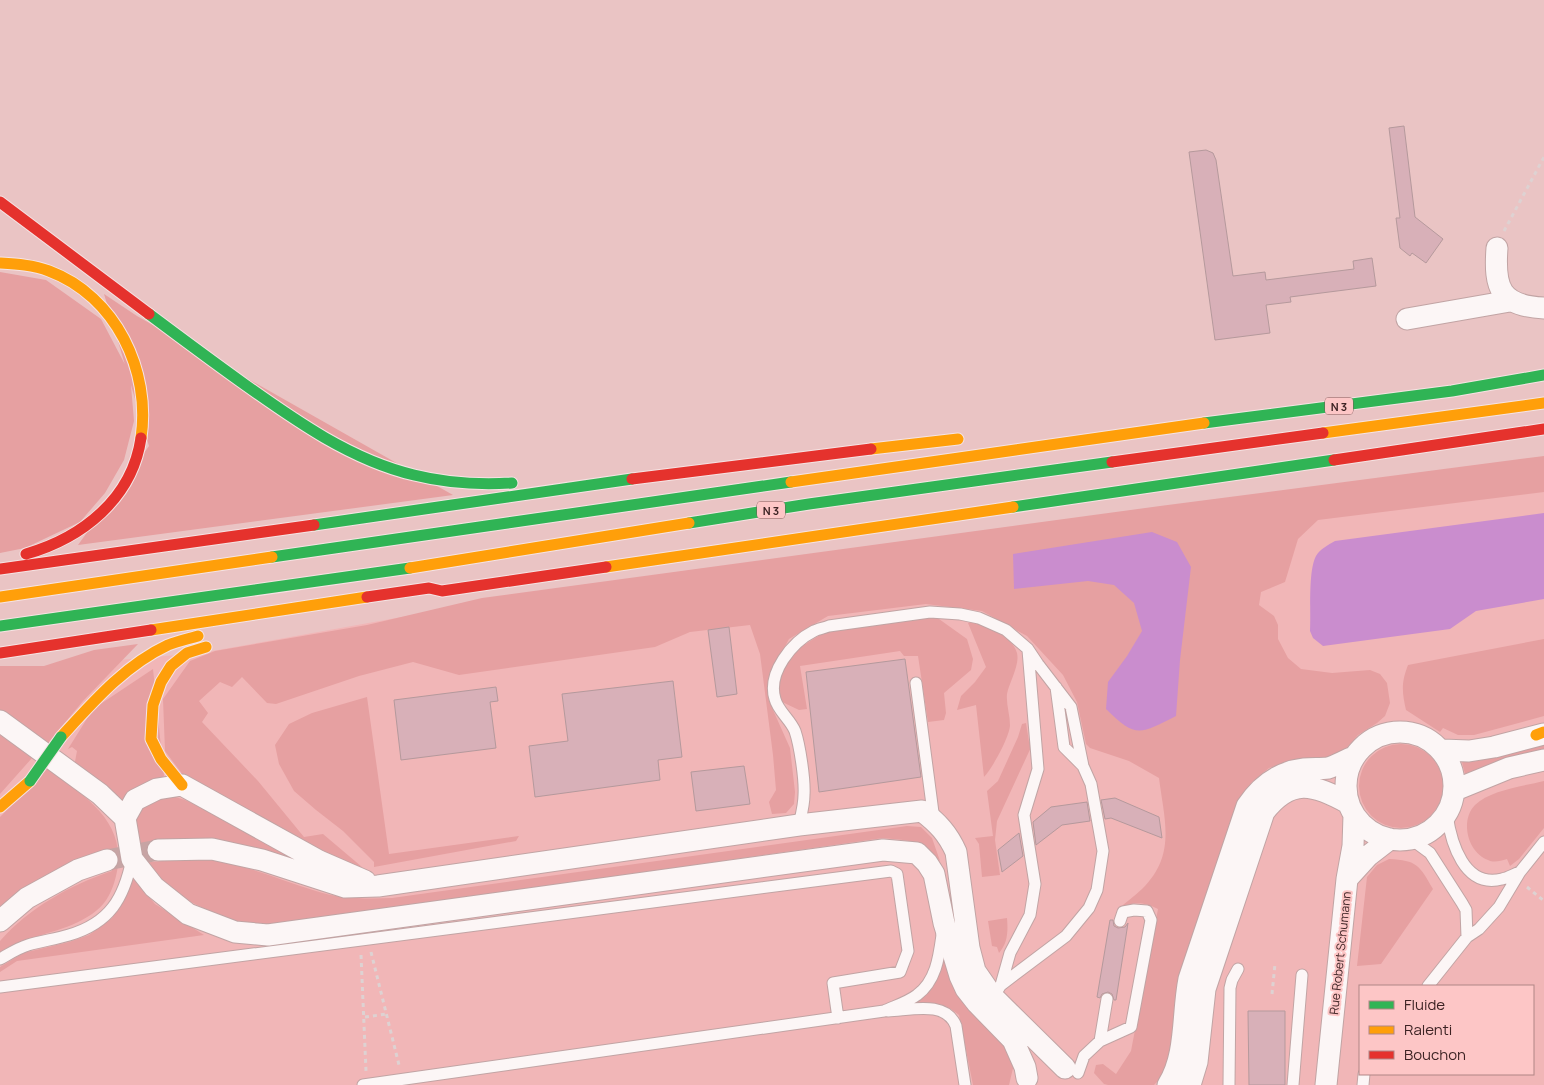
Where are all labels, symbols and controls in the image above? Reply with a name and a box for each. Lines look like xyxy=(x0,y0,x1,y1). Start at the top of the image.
road number: N 3 xyxy=(1325,398,1353,414)
road number: N 3 xyxy=(757,502,785,518)
street label: Rue Robert Schumann xyxy=(1325,891,1355,1015)
legend xyxy=(1359,985,1534,1075)
text: Fluide xyxy=(1404,994,1445,1015)
text: Ralenti xyxy=(1404,1019,1452,1040)
text: Bouchon xyxy=(1404,1044,1466,1065)

